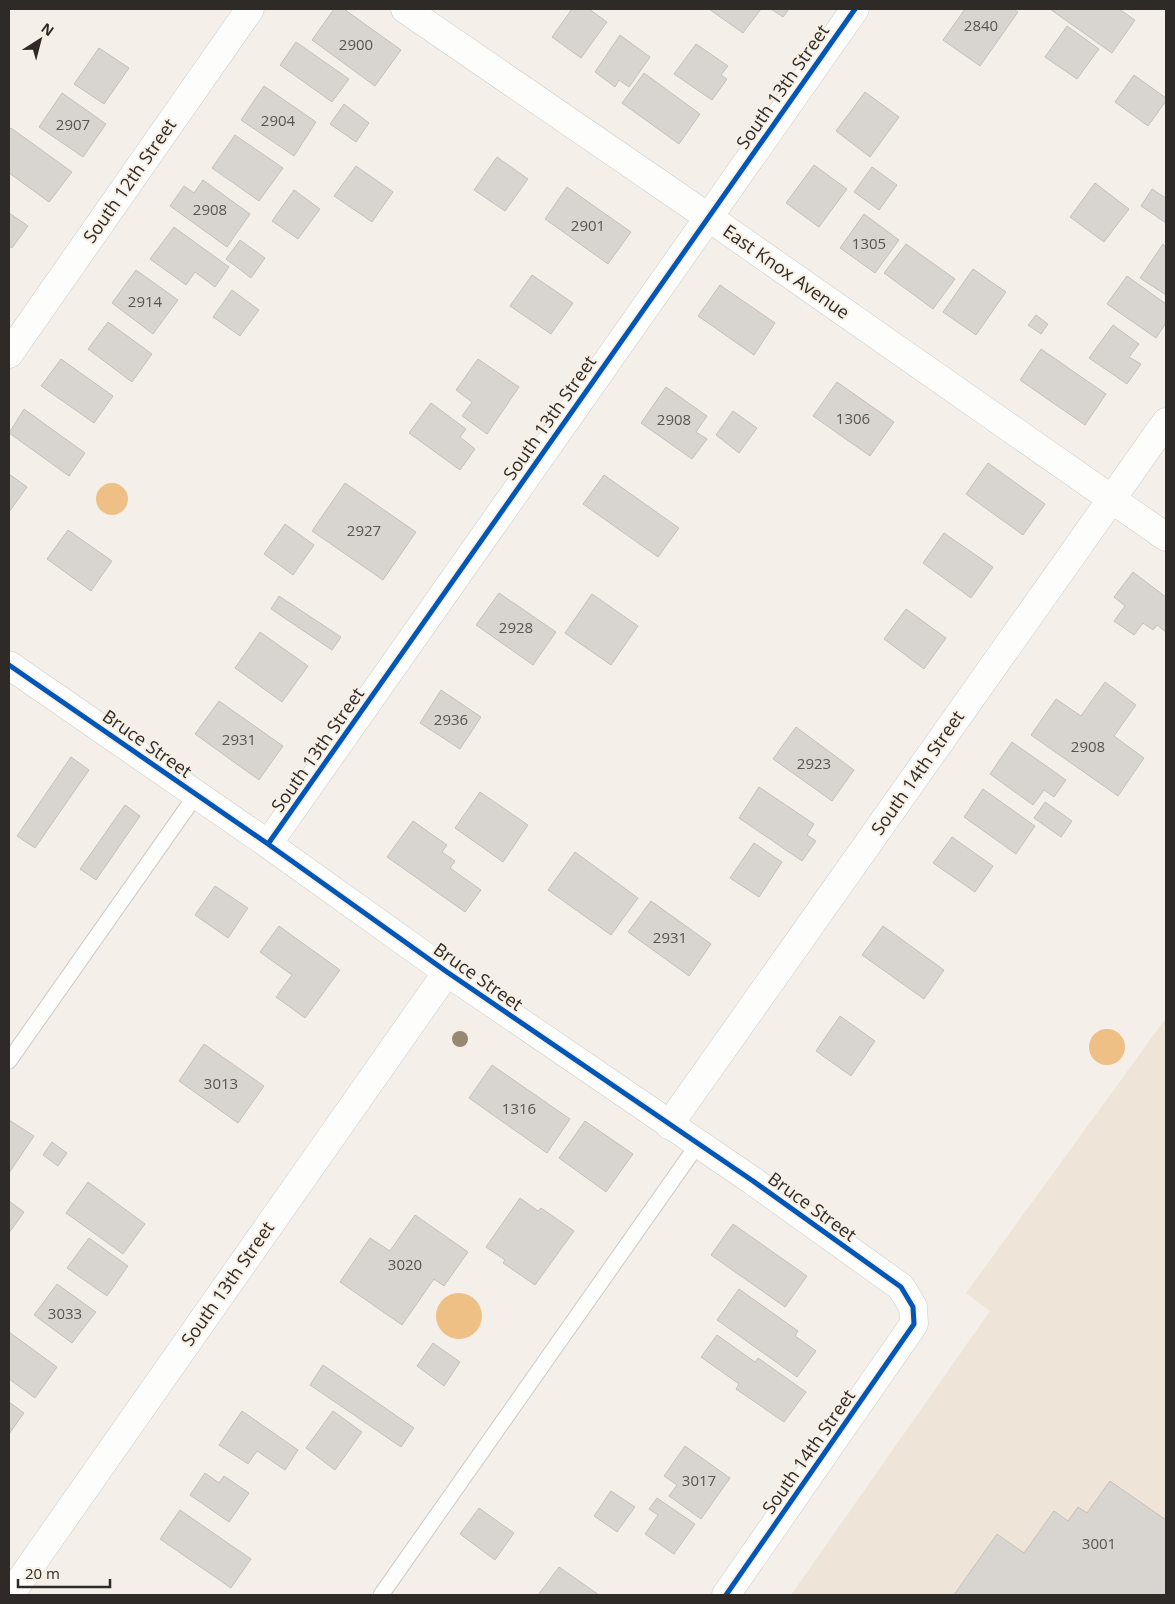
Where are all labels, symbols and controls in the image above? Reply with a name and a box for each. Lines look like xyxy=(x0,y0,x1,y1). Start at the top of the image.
north arrow xyxy=(15,15,65,65)
house number: 2840 xyxy=(964,15,998,35)
text: N xyxy=(38,18,58,40)
street label: South 13th Street xyxy=(730,19,834,153)
house number: 2900 xyxy=(339,34,373,54)
house number: 2904 xyxy=(261,110,296,130)
street label: South 12th Street xyxy=(77,113,181,247)
house number: 2907 xyxy=(56,114,90,134)
house number: 2908 xyxy=(193,199,227,219)
house number: 2901 xyxy=(571,215,605,235)
street label: East Knox Avenue xyxy=(719,219,855,324)
house number: 1305 xyxy=(852,233,886,253)
house number: 2914 xyxy=(128,291,163,311)
street label: South 13th Street xyxy=(497,350,601,484)
house number: 1306 xyxy=(836,408,870,428)
house number: 2908 xyxy=(657,409,691,429)
house number: 2927 xyxy=(347,520,381,540)
house number: 2928 xyxy=(499,617,533,637)
street label: South 13th Street xyxy=(265,682,369,816)
street label: Bruce Street xyxy=(98,704,197,783)
street label: South 14th Street xyxy=(865,705,969,839)
house number: 2936 xyxy=(434,709,468,729)
house number: 2931 xyxy=(222,729,256,749)
house number: 2908 xyxy=(1071,736,1105,756)
house number: 2923 xyxy=(797,753,831,773)
house number: 2931 xyxy=(653,927,687,947)
street label: Bruce Street xyxy=(429,937,528,1016)
house number: 3013 xyxy=(204,1073,238,1093)
house number: 1316 xyxy=(502,1098,536,1118)
street label: Bruce Street xyxy=(764,1166,862,1246)
street label: South 13th Street xyxy=(175,1216,279,1350)
house number: 3020 xyxy=(388,1254,422,1274)
house number: 3033 xyxy=(48,1303,82,1323)
street label: South 14th Street xyxy=(756,1384,860,1518)
house number: 3017 xyxy=(682,1470,716,1490)
house number: 3001 xyxy=(1082,1533,1116,1553)
scale bar xyxy=(18,1556,110,1588)
text: 20 m xyxy=(25,1563,60,1583)

